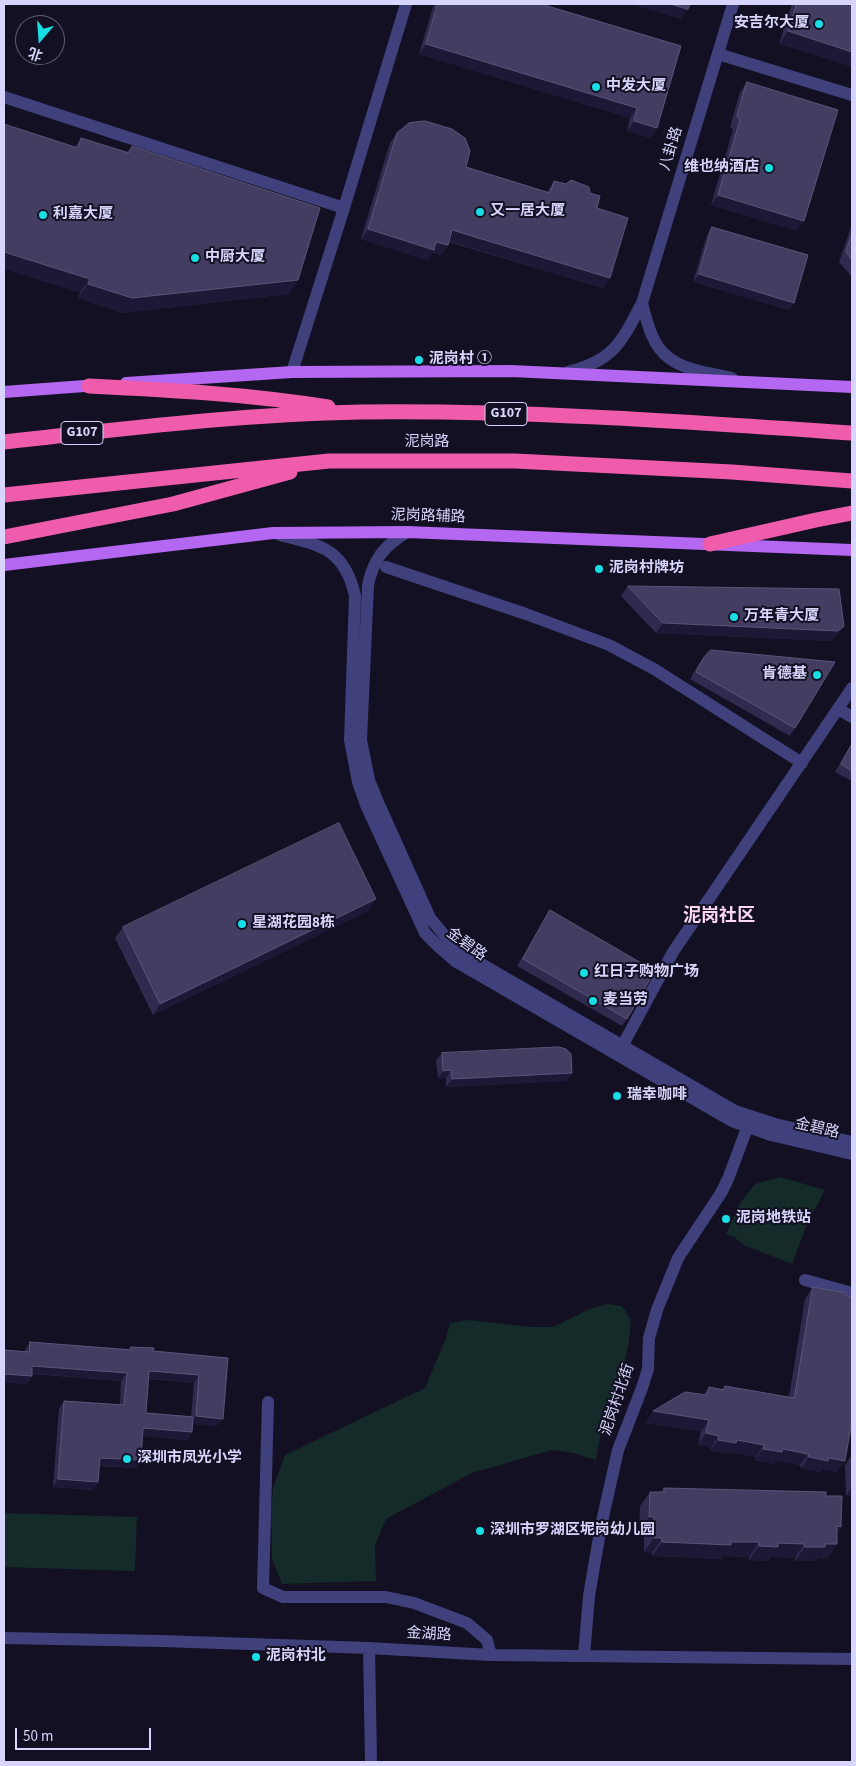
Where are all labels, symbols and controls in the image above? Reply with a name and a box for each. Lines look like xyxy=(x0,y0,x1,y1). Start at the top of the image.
north arrow xyxy=(15,15,65,65)
place label: 安吉尔大厦 xyxy=(734,15,809,33)
marker: 安吉尔大厦 xyxy=(813,18,825,30)
text: 北 xyxy=(26,42,45,65)
place label: 中发大厦 xyxy=(606,78,666,96)
marker: 中发大厦 xyxy=(590,81,602,93)
street label: 八卦路 xyxy=(657,125,687,173)
place label: 维也纳酒店 xyxy=(684,159,759,177)
marker: 维也纳酒店 xyxy=(763,162,775,174)
place label: 又一居大厦 xyxy=(490,203,565,221)
place label: 利嘉大厦 xyxy=(53,206,113,224)
marker: 又一居大厦 xyxy=(474,206,486,218)
marker: 利嘉大厦 xyxy=(37,209,49,221)
place label: 中厨大厦 xyxy=(205,249,265,267)
marker: 中厨大厦 xyxy=(189,252,201,264)
place label: 泥岗村 ① xyxy=(429,351,492,369)
marker: 泥岗村 ① xyxy=(413,354,425,366)
road number: G107 xyxy=(485,402,527,426)
road number: G107 xyxy=(61,422,103,444)
street label: 泥岗路 xyxy=(405,434,449,452)
street label: 泥岗路辅路 xyxy=(390,507,466,527)
place label: 泥岗村牌坊 xyxy=(609,560,684,578)
marker: 泥岗村牌坊 xyxy=(593,563,605,575)
place label: 万年青大厦 xyxy=(744,608,819,626)
marker: 万年青大厦 xyxy=(728,611,740,623)
place label: 肯德基 xyxy=(762,666,807,684)
marker: 肯德基 xyxy=(811,669,823,681)
district label: 泥岗社区 xyxy=(683,906,755,928)
place label: 星湖花园8栋 xyxy=(252,915,335,933)
marker: 星湖花园8栋 xyxy=(236,918,248,930)
street label: 金碧路 xyxy=(443,924,489,966)
place label: 红日子购物广场 xyxy=(594,964,699,982)
marker: 红日子购物广场 xyxy=(578,967,590,979)
place label: 麦当劳 xyxy=(603,992,648,1010)
marker: 麦当劳 xyxy=(587,995,599,1007)
place label: 瑞幸咖啡 xyxy=(627,1087,687,1105)
marker: 瑞幸咖啡 xyxy=(611,1090,623,1102)
street label: 金碧路 xyxy=(793,1115,841,1143)
place label: 泥岗地铁站 xyxy=(736,1210,811,1228)
marker: 泥岗地铁站 xyxy=(720,1213,732,1225)
street label: 泥岗村北街 xyxy=(597,1362,639,1438)
place label: 深圳市凤光小学 xyxy=(137,1450,242,1468)
marker: 深圳市凤光小学 xyxy=(121,1453,133,1465)
place label: 深圳市罗湖区坭岗幼儿园 xyxy=(490,1522,655,1540)
marker: 深圳市罗湖区坭岗幼儿园 xyxy=(474,1525,486,1537)
street label: 金湖路 xyxy=(406,1625,452,1645)
place label: 泥岗村北 xyxy=(266,1648,326,1666)
marker: 泥岗村北 xyxy=(250,1651,262,1663)
scale bar xyxy=(18,1718,154,1750)
text: 50 m xyxy=(23,1726,53,1747)

